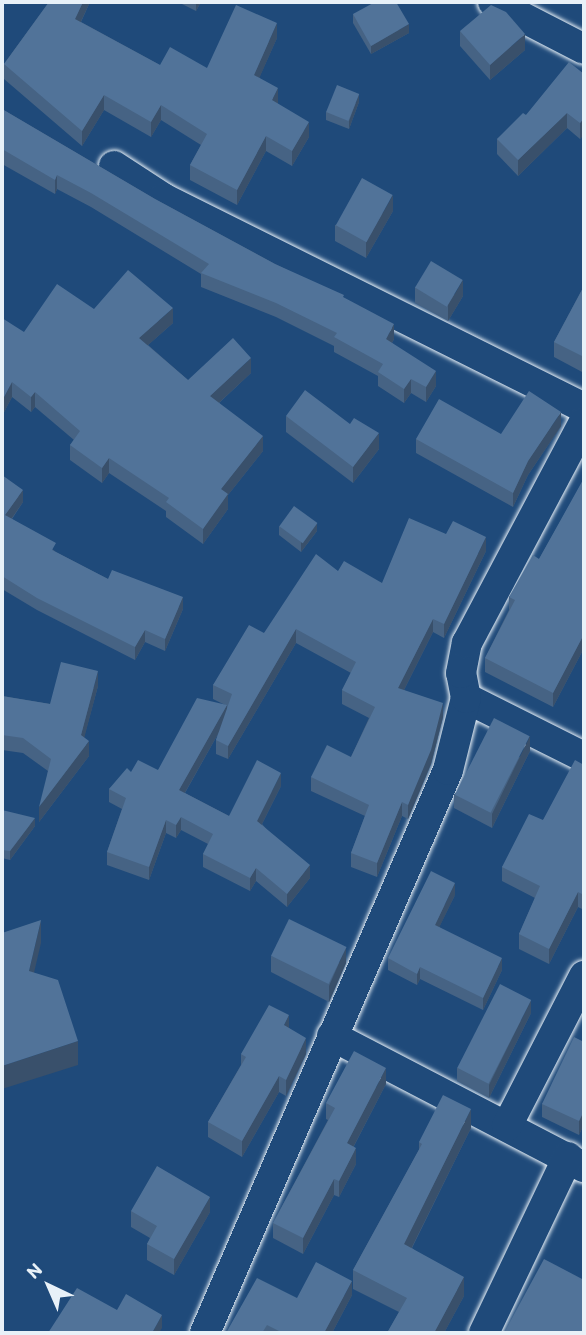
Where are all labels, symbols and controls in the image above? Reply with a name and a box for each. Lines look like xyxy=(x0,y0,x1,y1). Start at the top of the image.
north arrow xyxy=(14,1251,84,1321)
text: N xyxy=(21,1258,47,1283)

